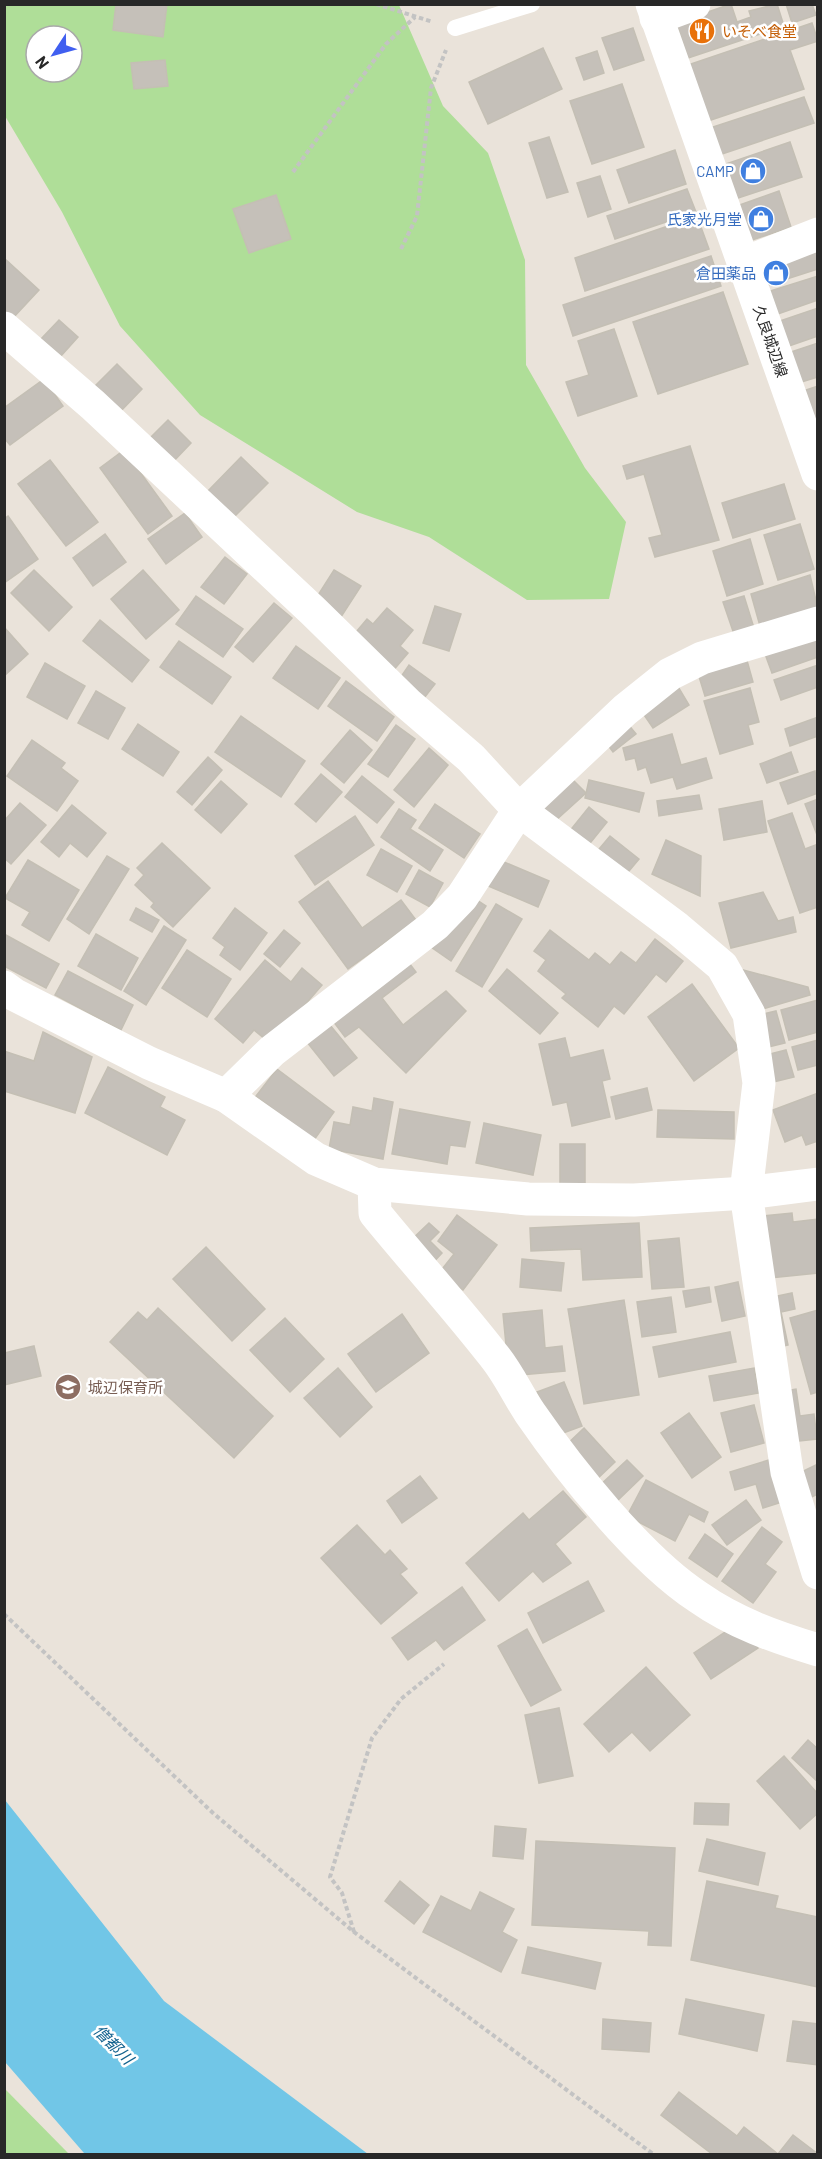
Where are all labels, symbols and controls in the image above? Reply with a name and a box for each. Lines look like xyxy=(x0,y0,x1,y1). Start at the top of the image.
restaurant icon: いそべ食堂 xyxy=(687,16,717,46)
place label: いそべ食堂 xyxy=(722,22,797,40)
north arrow xyxy=(24,24,84,84)
text: N xyxy=(31,53,52,73)
shop icon: CAMP xyxy=(738,156,768,186)
place label: CAMP xyxy=(696,162,734,180)
shop icon: 氏家光月堂 xyxy=(746,204,776,234)
place label: 氏家光月堂 xyxy=(667,210,742,228)
shop icon: 倉田薬品 xyxy=(761,258,791,288)
place label: 倉田薬品 xyxy=(696,264,756,282)
street label: 久良城辺線 xyxy=(750,303,792,379)
school or university icon: 城辺保育所 xyxy=(53,1372,83,1402)
place label: 城辺保育所 xyxy=(88,1378,163,1396)
water label: 僧都川 xyxy=(90,2020,139,2069)

